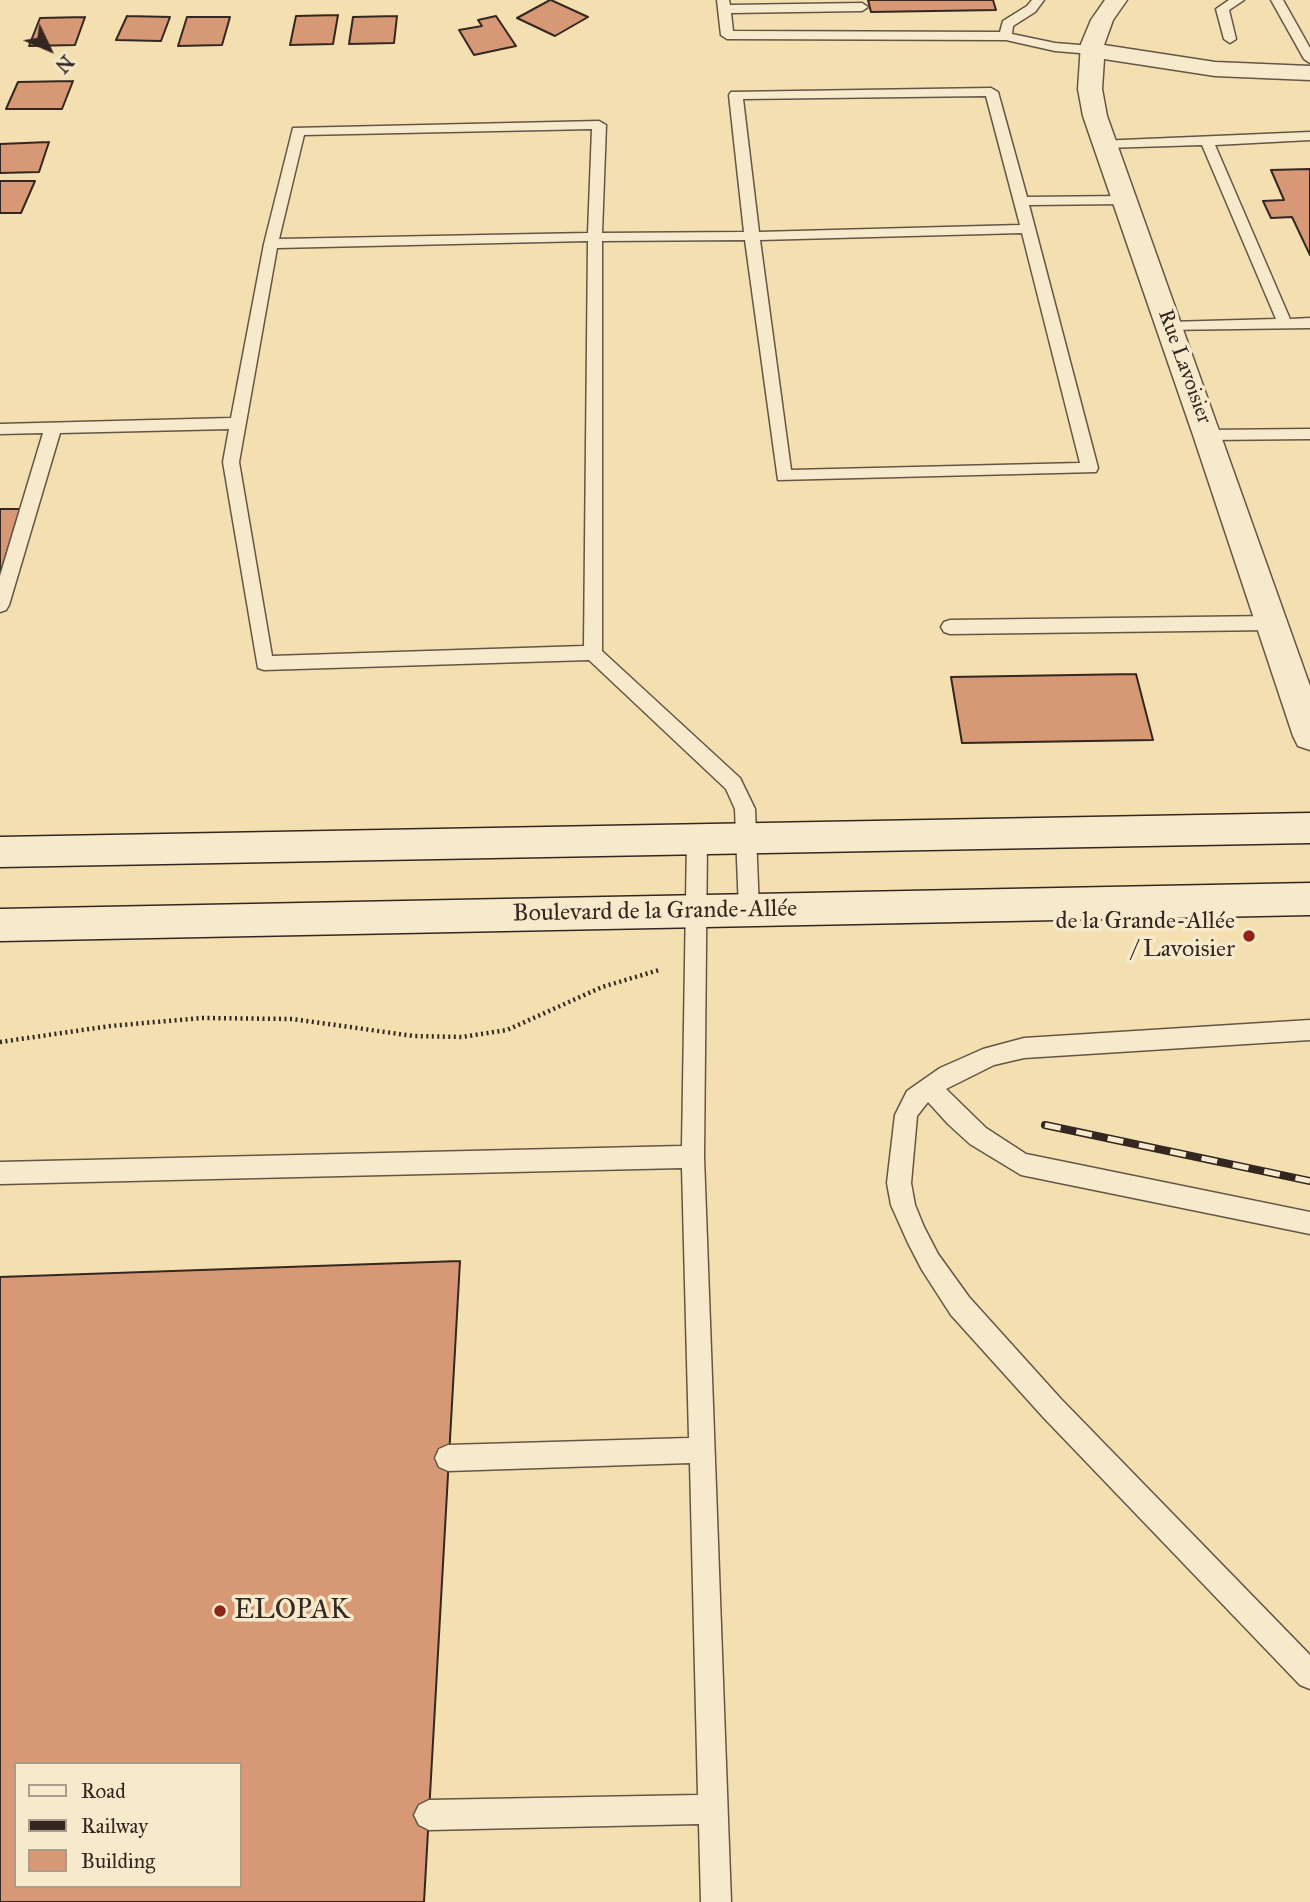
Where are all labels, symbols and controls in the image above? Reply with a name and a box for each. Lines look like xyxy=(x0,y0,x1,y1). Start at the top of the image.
north arrow xyxy=(14,14,84,84)
text: N xyxy=(51,50,78,78)
street label: Rue Lavoisier xyxy=(1152,306,1216,428)
street label: Boulevard de la Grande-Allée xyxy=(512,895,798,929)
place label: de la Grande-Allée / Lavoisier xyxy=(1055,908,1235,964)
marker: de la Grande-Allée / Lavoisier xyxy=(1241,928,1257,944)
place label: ELOPAK xyxy=(234,1594,350,1628)
marker: ELOPAK xyxy=(212,1603,228,1619)
legend xyxy=(14,1762,242,1888)
text: Road xyxy=(81,1778,126,1804)
text: Railway xyxy=(81,1813,148,1839)
text: Building xyxy=(81,1848,155,1874)

